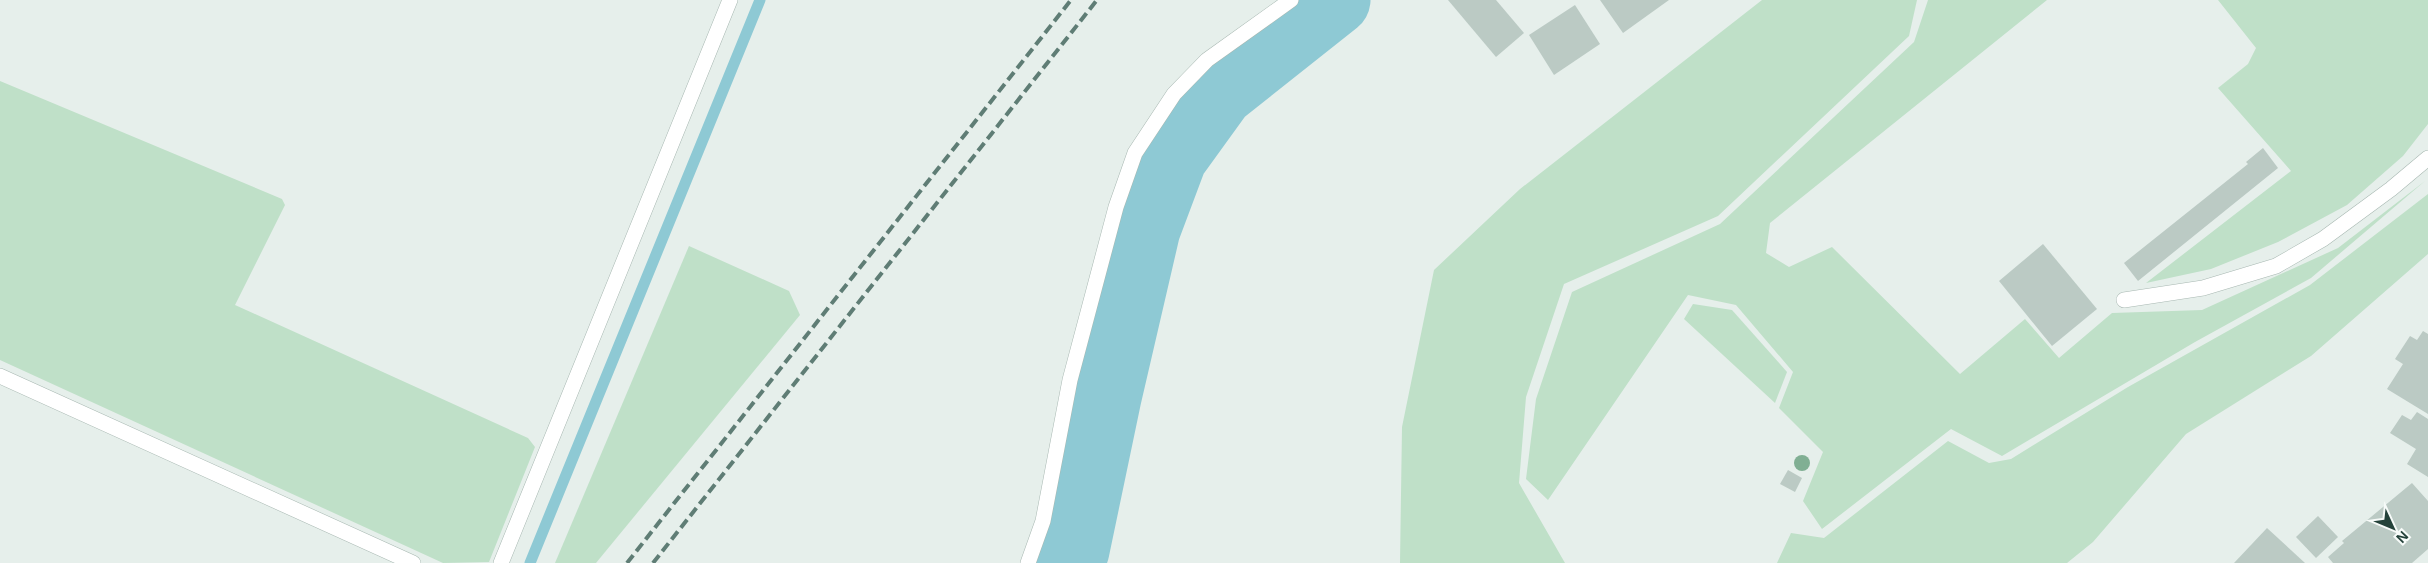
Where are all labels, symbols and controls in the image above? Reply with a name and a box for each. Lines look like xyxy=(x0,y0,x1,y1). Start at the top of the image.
north arrow xyxy=(2368,503,2418,553)
text: N xyxy=(2393,528,2412,546)

